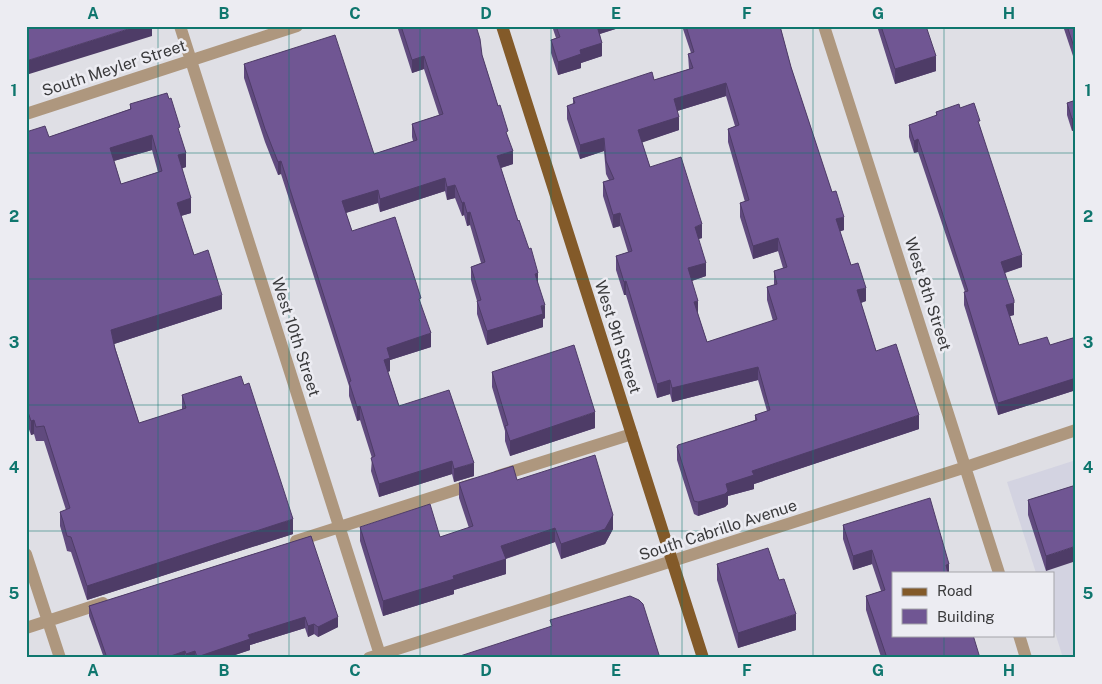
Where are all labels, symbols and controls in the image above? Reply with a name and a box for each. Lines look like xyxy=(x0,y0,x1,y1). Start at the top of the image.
text: A xyxy=(87,4,99,23)
text: B xyxy=(219,4,230,23)
text: C xyxy=(349,4,361,23)
text: D xyxy=(480,4,492,23)
text: E xyxy=(611,4,621,23)
text: F xyxy=(742,4,752,23)
text: G xyxy=(872,4,884,23)
text: H xyxy=(1003,4,1015,23)
street label: South Meyler Street xyxy=(40,36,188,100)
text: 1 xyxy=(11,81,17,100)
text: 1 xyxy=(1085,81,1091,100)
text: 2 xyxy=(9,207,19,226)
text: 2 xyxy=(1083,207,1093,226)
street label: West 8th Street xyxy=(901,235,955,353)
street label: West 10th Street xyxy=(268,275,324,399)
street label: West 9th Street xyxy=(591,278,645,396)
text: 3 xyxy=(9,333,19,352)
text: 3 xyxy=(1083,333,1093,352)
text: 4 xyxy=(9,458,20,477)
text: 4 xyxy=(1083,458,1094,477)
street label: South Cabrillo Avenue xyxy=(637,495,799,565)
legend xyxy=(892,572,1054,636)
text: Road xyxy=(937,582,973,599)
text: 5 xyxy=(9,584,20,603)
text: 5 xyxy=(1083,584,1094,603)
text: Building xyxy=(937,608,995,625)
text: A xyxy=(87,661,99,680)
text: B xyxy=(219,661,230,680)
text: C xyxy=(349,661,361,680)
text: D xyxy=(480,661,492,680)
text: E xyxy=(611,661,621,680)
text: F xyxy=(742,661,752,680)
text: G xyxy=(872,661,884,680)
text: H xyxy=(1003,661,1015,680)

